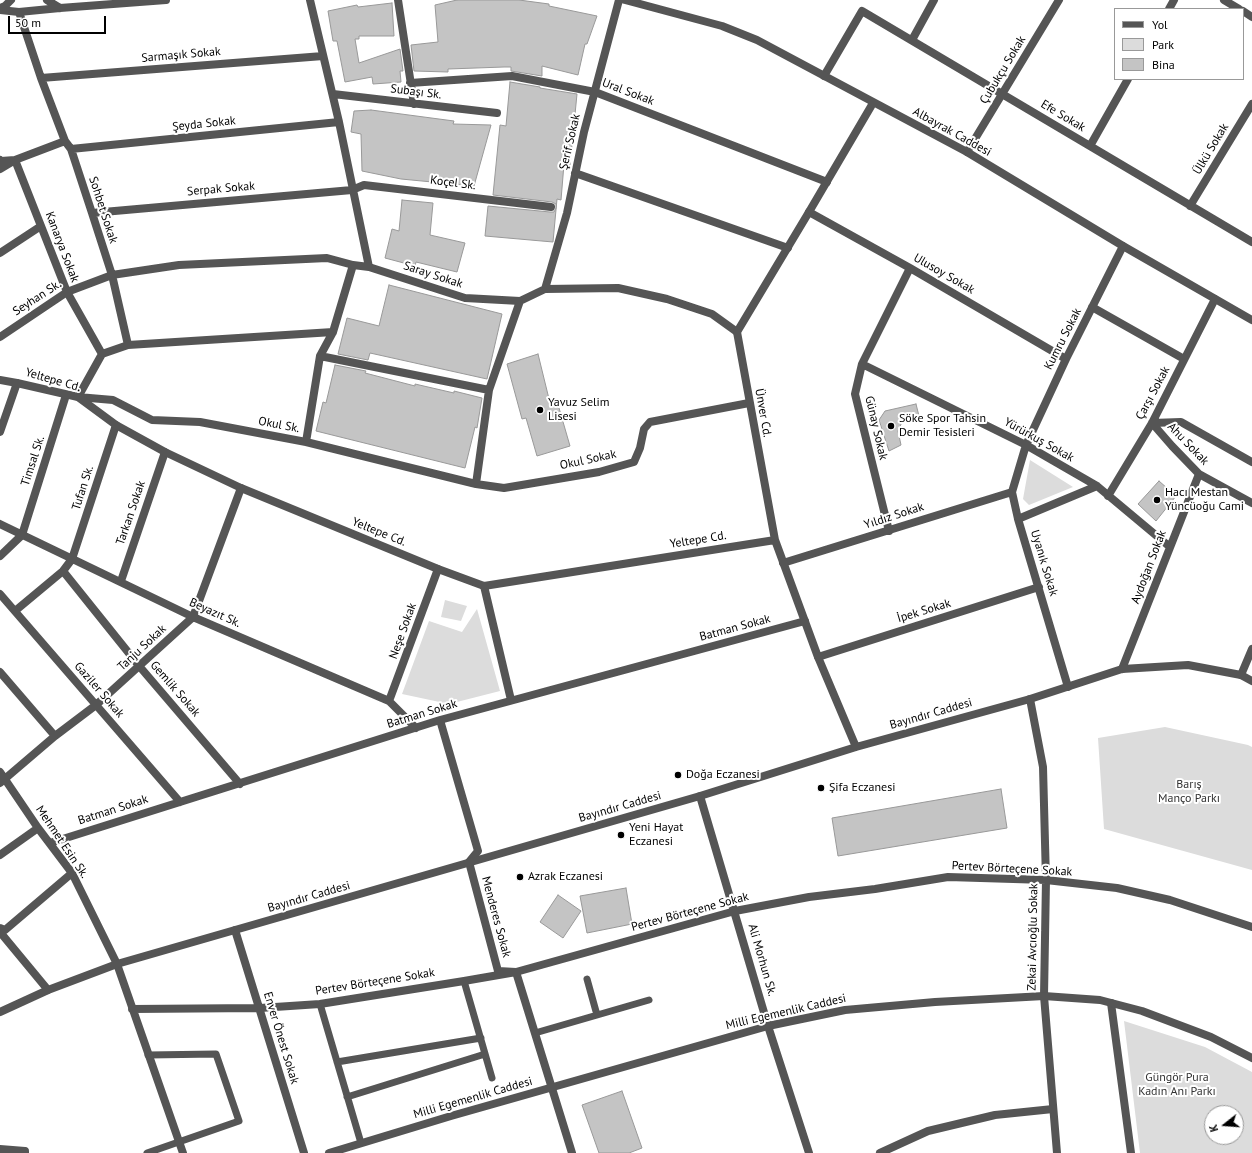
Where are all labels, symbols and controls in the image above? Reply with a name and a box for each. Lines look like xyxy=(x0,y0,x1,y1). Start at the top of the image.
scale bar xyxy=(10,8,108,34)
legend xyxy=(1114,8,1244,80)
text: 50 m xyxy=(15,15,41,30)
text: Yol xyxy=(1152,17,1168,32)
street label: Çubukçu Sokak xyxy=(977,33,1029,107)
text: Park xyxy=(1152,37,1174,52)
street label: Sarmaşık Sokak xyxy=(141,44,221,66)
text: Bina xyxy=(1152,57,1175,72)
street label: Ural Sokak xyxy=(600,75,656,109)
street label: Subaşı Sk. xyxy=(390,82,442,102)
street label: Efe Sokak xyxy=(1038,97,1088,135)
street label: Albayrak Caddesi xyxy=(910,105,994,159)
street label: Şerif Sokak xyxy=(557,113,583,171)
street label: Şeyda Sokak xyxy=(172,114,236,134)
street label: Ülkü Sokak xyxy=(1190,121,1232,177)
street label: Koçel Sk. xyxy=(429,173,477,193)
street label: Sohbet Sokak xyxy=(85,175,121,245)
street label: Serpak Sokak xyxy=(186,179,256,199)
street label: Kanarya Sokak xyxy=(42,210,82,284)
street label: Ulusoy Sokak xyxy=(911,251,977,297)
street label: Saray Sokak xyxy=(402,259,464,291)
street label: Seyhan Sk. xyxy=(10,277,64,319)
street label: Kumru Sokak xyxy=(1041,306,1085,372)
street label: Çarşı Sokak xyxy=(1133,364,1173,422)
street label: Yeltepe Cd. xyxy=(24,365,82,395)
street label: Ünver Cd. xyxy=(752,387,774,439)
street label: Günay Sokak xyxy=(862,395,890,461)
place label: Yavuz Selim Lisesi xyxy=(548,396,610,424)
marker: Yavuz Selim Lisesi xyxy=(535,405,545,415)
place label: Söke Spor Tahsin Demir Tesisleri xyxy=(899,412,986,440)
street label: Okul Sk. xyxy=(257,414,301,436)
street label: Yürürkuş Sokak xyxy=(1001,415,1077,465)
street label: Ahu Sokak xyxy=(1164,420,1212,468)
marker: Söke Spor Tahsin Demir Tesisleri xyxy=(886,421,896,431)
street label: Timsal Sk. xyxy=(18,434,48,488)
street label: Okul Sokak xyxy=(558,447,618,473)
street label: Tufan Sk. xyxy=(69,464,97,512)
street label: Tarkan Sokak xyxy=(113,479,149,547)
place label: Hacı Mestan Yüncüoğu Cami xyxy=(1165,486,1244,514)
marker: Hacı Mestan Yüncüoğu Cami xyxy=(1152,495,1162,505)
street label: Yıldız Sokak xyxy=(862,500,926,532)
street label: Yeltepe Cd. xyxy=(350,515,408,549)
street label: Yeltepe Cd. xyxy=(669,528,727,552)
street label: Uyanık Sokak xyxy=(1027,528,1061,598)
street label: Aydoğan Sokak xyxy=(1128,528,1170,606)
street label: Beyazıt Sk. xyxy=(187,595,243,631)
street label: İpek Sokak xyxy=(895,596,953,626)
street label: Neşe Sokak xyxy=(386,601,420,661)
street label: Batman Sokak xyxy=(698,612,772,644)
street label: Tanju Sokak xyxy=(115,622,169,674)
street label: Gemlik Sokak xyxy=(147,658,203,720)
street label: Gaziler Sokak xyxy=(71,659,127,721)
street label: Bayındır Caddesi xyxy=(888,695,974,733)
street label: Batman Sokak xyxy=(385,696,459,732)
place label: Doğa Eczanesi xyxy=(686,768,760,782)
marker: Doğa Eczanesi xyxy=(673,770,683,780)
park label: Barış Manço Parkı xyxy=(1158,778,1220,806)
place label: Şifa Eczanesi xyxy=(829,781,895,795)
marker: Şifa Eczanesi xyxy=(816,783,826,793)
street label: Bayındır Caddesi xyxy=(577,788,663,826)
street label: Batman Sokak xyxy=(76,792,150,828)
street label: Mehmet Esin Sk. xyxy=(32,803,92,881)
place label: Yeni Hayat Eczanesi xyxy=(629,821,683,849)
marker: Yeni Hayat Eczanesi xyxy=(616,830,626,840)
street label: Pertev Börteçene Sokak xyxy=(951,859,1073,879)
place label: Azrak Eczanesi xyxy=(528,870,603,884)
marker: Azrak Eczanesi xyxy=(515,872,525,882)
street label: Menderes Sokak xyxy=(478,875,514,959)
street label: Bayındır Caddesi xyxy=(266,878,352,916)
street label: Zekai Avcıoğlu Sokak xyxy=(1025,883,1041,991)
street label: Pertev Börteçene Sokak xyxy=(630,889,750,935)
street label: Ali Morhun Sk. xyxy=(745,922,779,998)
street label: Pertev Börteçene Sokak xyxy=(314,965,436,999)
street label: Enver Önest Sokak xyxy=(260,990,302,1086)
street label: Milli Egemenlik Caddesi xyxy=(724,991,848,1033)
park label: Güngör Pura Kadın Anı Parkı xyxy=(1138,1071,1216,1099)
street label: Milli Egemenlik Caddesi xyxy=(412,1074,534,1122)
north arrow xyxy=(1204,1105,1244,1145)
text: K xyxy=(1206,1123,1221,1134)

